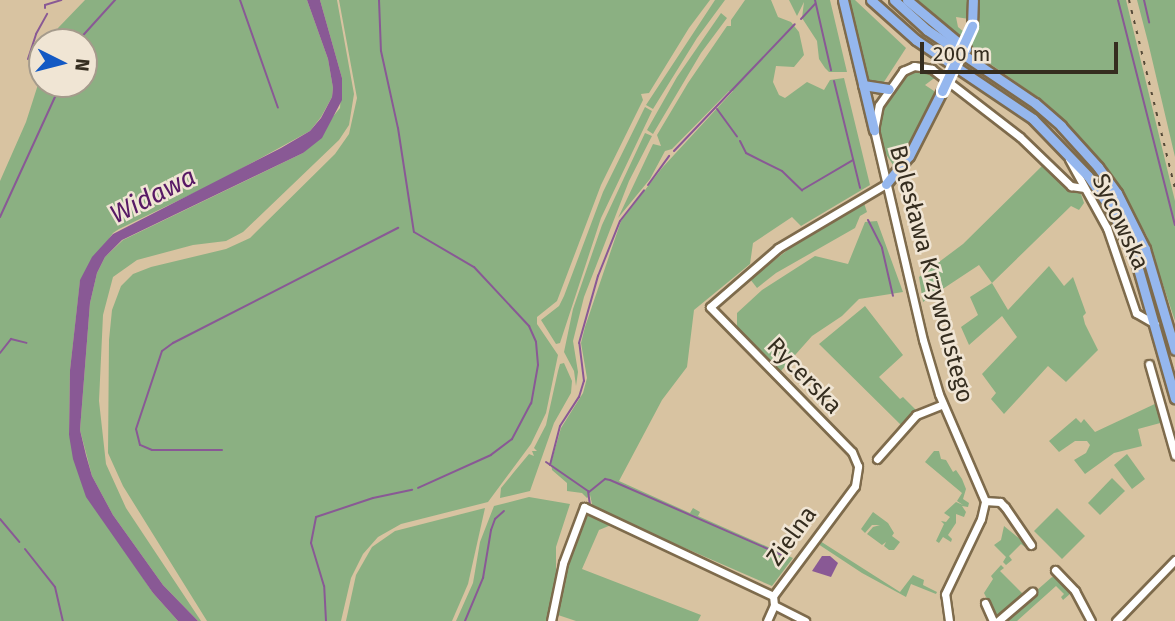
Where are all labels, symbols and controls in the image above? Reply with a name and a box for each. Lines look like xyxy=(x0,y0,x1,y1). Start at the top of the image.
north arrow xyxy=(28,28,98,98)
scale bar xyxy=(923,28,1121,72)
text: 200 m xyxy=(933,41,990,67)
text: N xyxy=(70,58,94,73)
street label: Bolesława Krzywoustego xyxy=(883,142,979,406)
water label: Widawa xyxy=(105,161,201,231)
street label: Sycowska xyxy=(1085,169,1155,275)
street label: Rycerska xyxy=(761,332,847,420)
street label: Zielna xyxy=(761,501,823,571)

